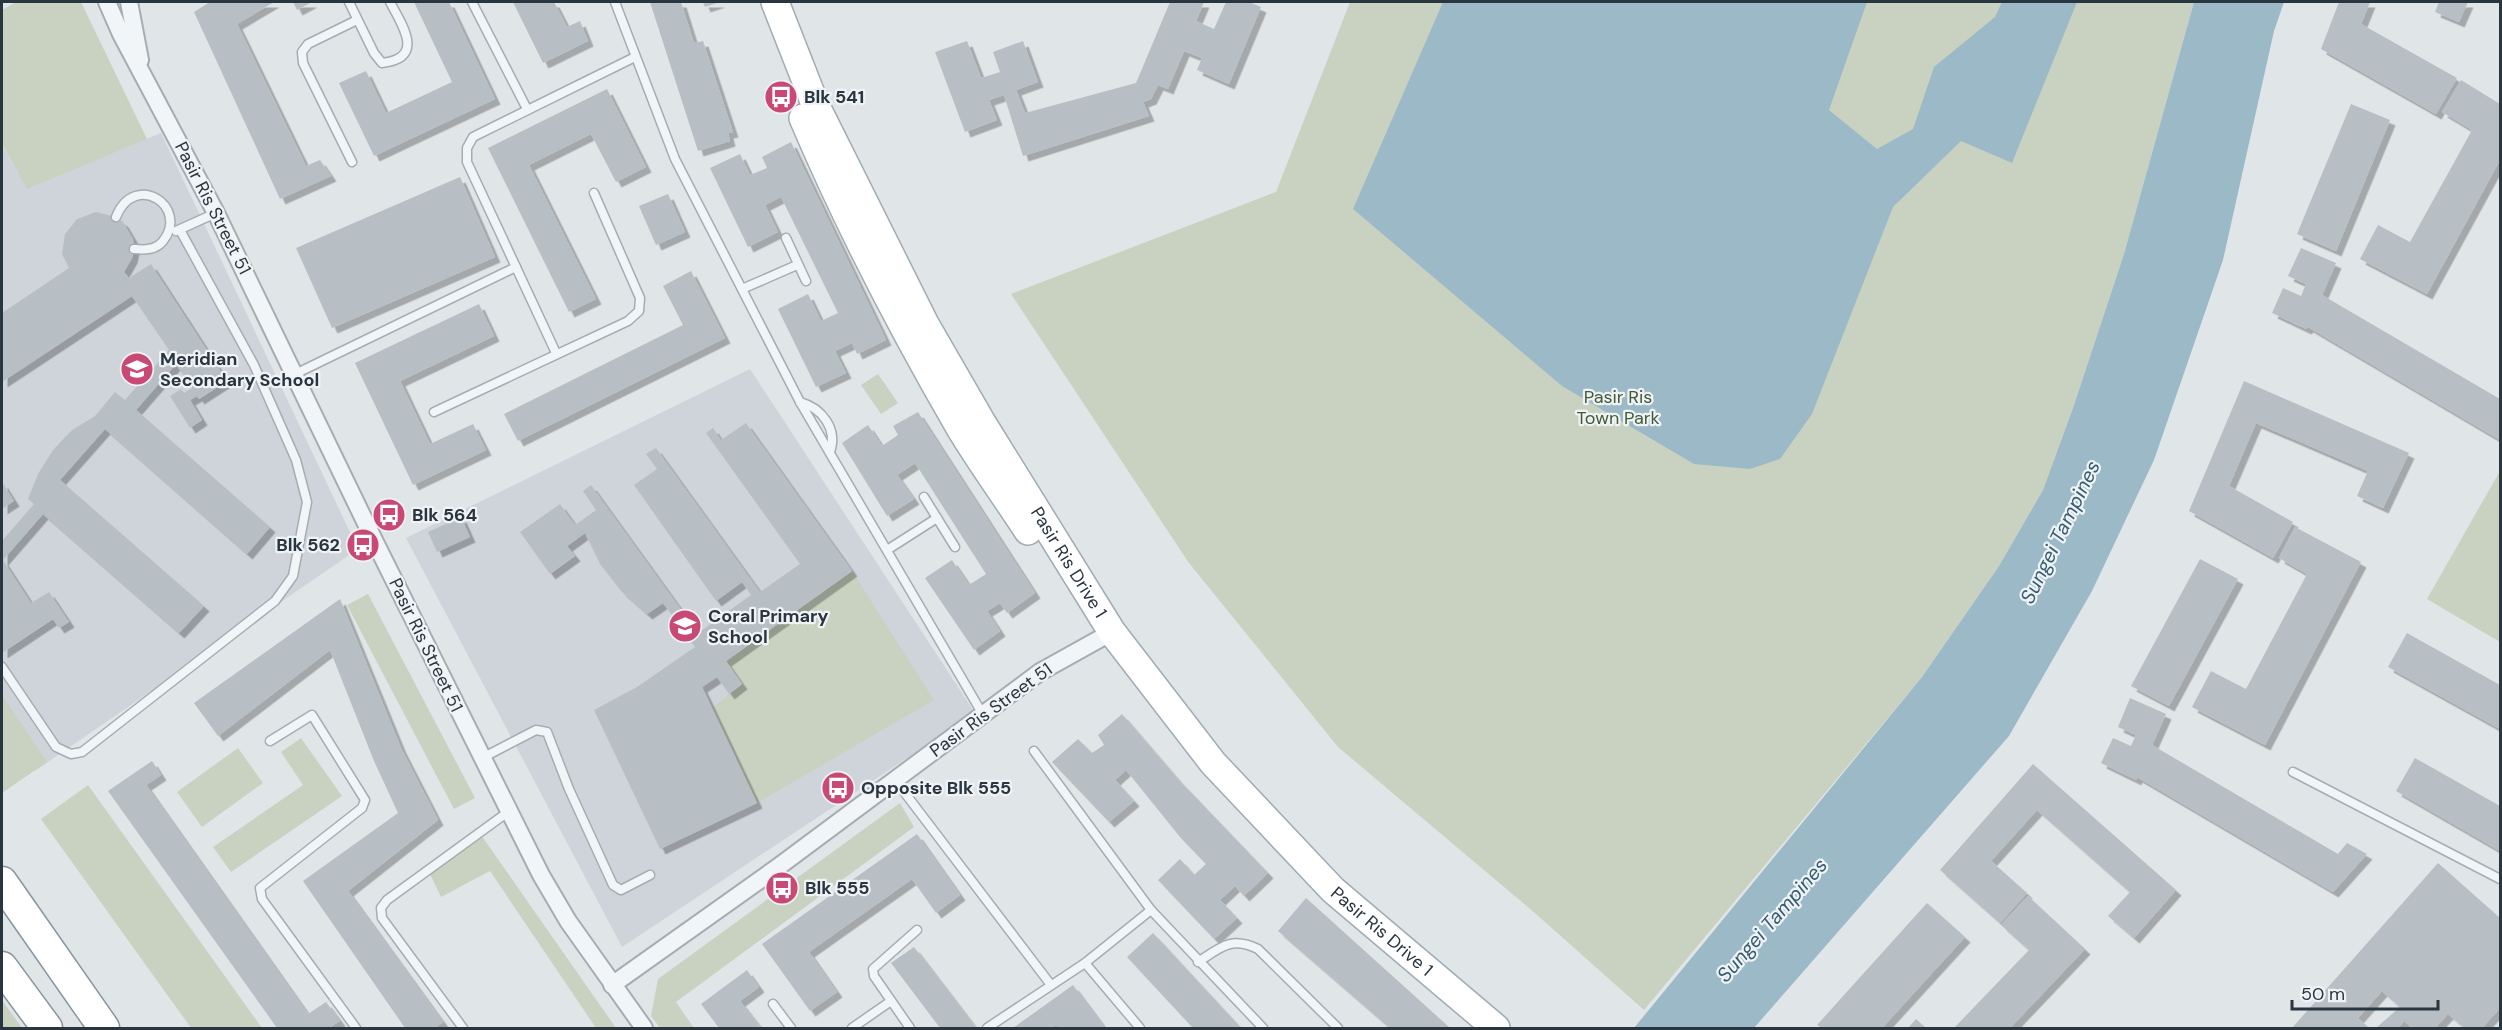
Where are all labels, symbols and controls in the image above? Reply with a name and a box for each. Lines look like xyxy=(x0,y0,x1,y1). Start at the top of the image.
bus stop icon: Blk 541 xyxy=(763,79,799,115)
place label: Blk 541 xyxy=(804,85,864,109)
street label: Pasir Ris Street 51 xyxy=(169,138,257,278)
place label: Meridian Secondary School xyxy=(160,347,319,392)
school or university icon: Meridian Secondary School xyxy=(119,351,155,387)
park label: Pasir Ris Town Park xyxy=(1576,385,1660,430)
water label: Sungei Tampines xyxy=(2014,456,2106,608)
bus stop icon: Blk 564 xyxy=(371,497,407,533)
street label: Pasir Ris Drive 1 xyxy=(1025,502,1112,623)
place label: Blk 564 xyxy=(412,503,478,527)
bus stop icon: Blk 562 xyxy=(345,527,381,563)
place label: Blk 562 xyxy=(276,533,340,557)
street label: Pasir Ris Street 51 xyxy=(383,574,469,716)
place label: Coral Primary School xyxy=(708,604,828,649)
school or university icon: Coral Primary School xyxy=(667,608,703,644)
street label: Pasir Ris Street 51 xyxy=(925,657,1057,763)
bus stop icon: Opposite Blk 555 xyxy=(820,770,856,806)
place label: Opposite Blk 555 xyxy=(861,776,1011,800)
water label: Sungei Tampines xyxy=(1711,853,1833,987)
bus stop icon: Blk 555 xyxy=(764,870,800,906)
place label: Blk 555 xyxy=(805,876,870,900)
street label: Pasir Ris Drive 1 xyxy=(1326,881,1438,981)
scale bar xyxy=(2292,973,2438,1011)
text: 50 m xyxy=(2301,982,2345,1006)

